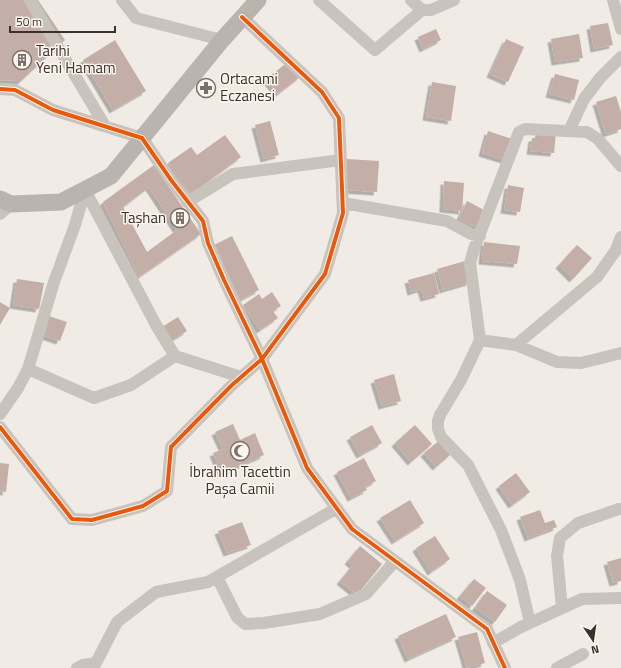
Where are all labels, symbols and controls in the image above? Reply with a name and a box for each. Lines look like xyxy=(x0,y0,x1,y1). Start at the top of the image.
scale bar xyxy=(10,8,115,34)
text: 50 m xyxy=(16,12,42,31)
place label: Tarihi Yeni Hamam xyxy=(36,39,115,79)
building icon: Tarihi Yeni Hamam xyxy=(11,49,33,71)
place label: Ortacami Eczanesi xyxy=(220,67,278,107)
pharmacy icon: Ortacami Eczanesi xyxy=(195,77,217,99)
place label: Taşhan xyxy=(121,206,166,229)
building icon: Taşhan xyxy=(169,207,191,229)
mosque icon: İbrahim Tacettin Paşa Camii xyxy=(229,440,251,462)
place label: İbrahim Tacettin Paşa Camii xyxy=(189,460,291,500)
north arrow xyxy=(573,620,613,660)
text: N xyxy=(590,641,601,658)

